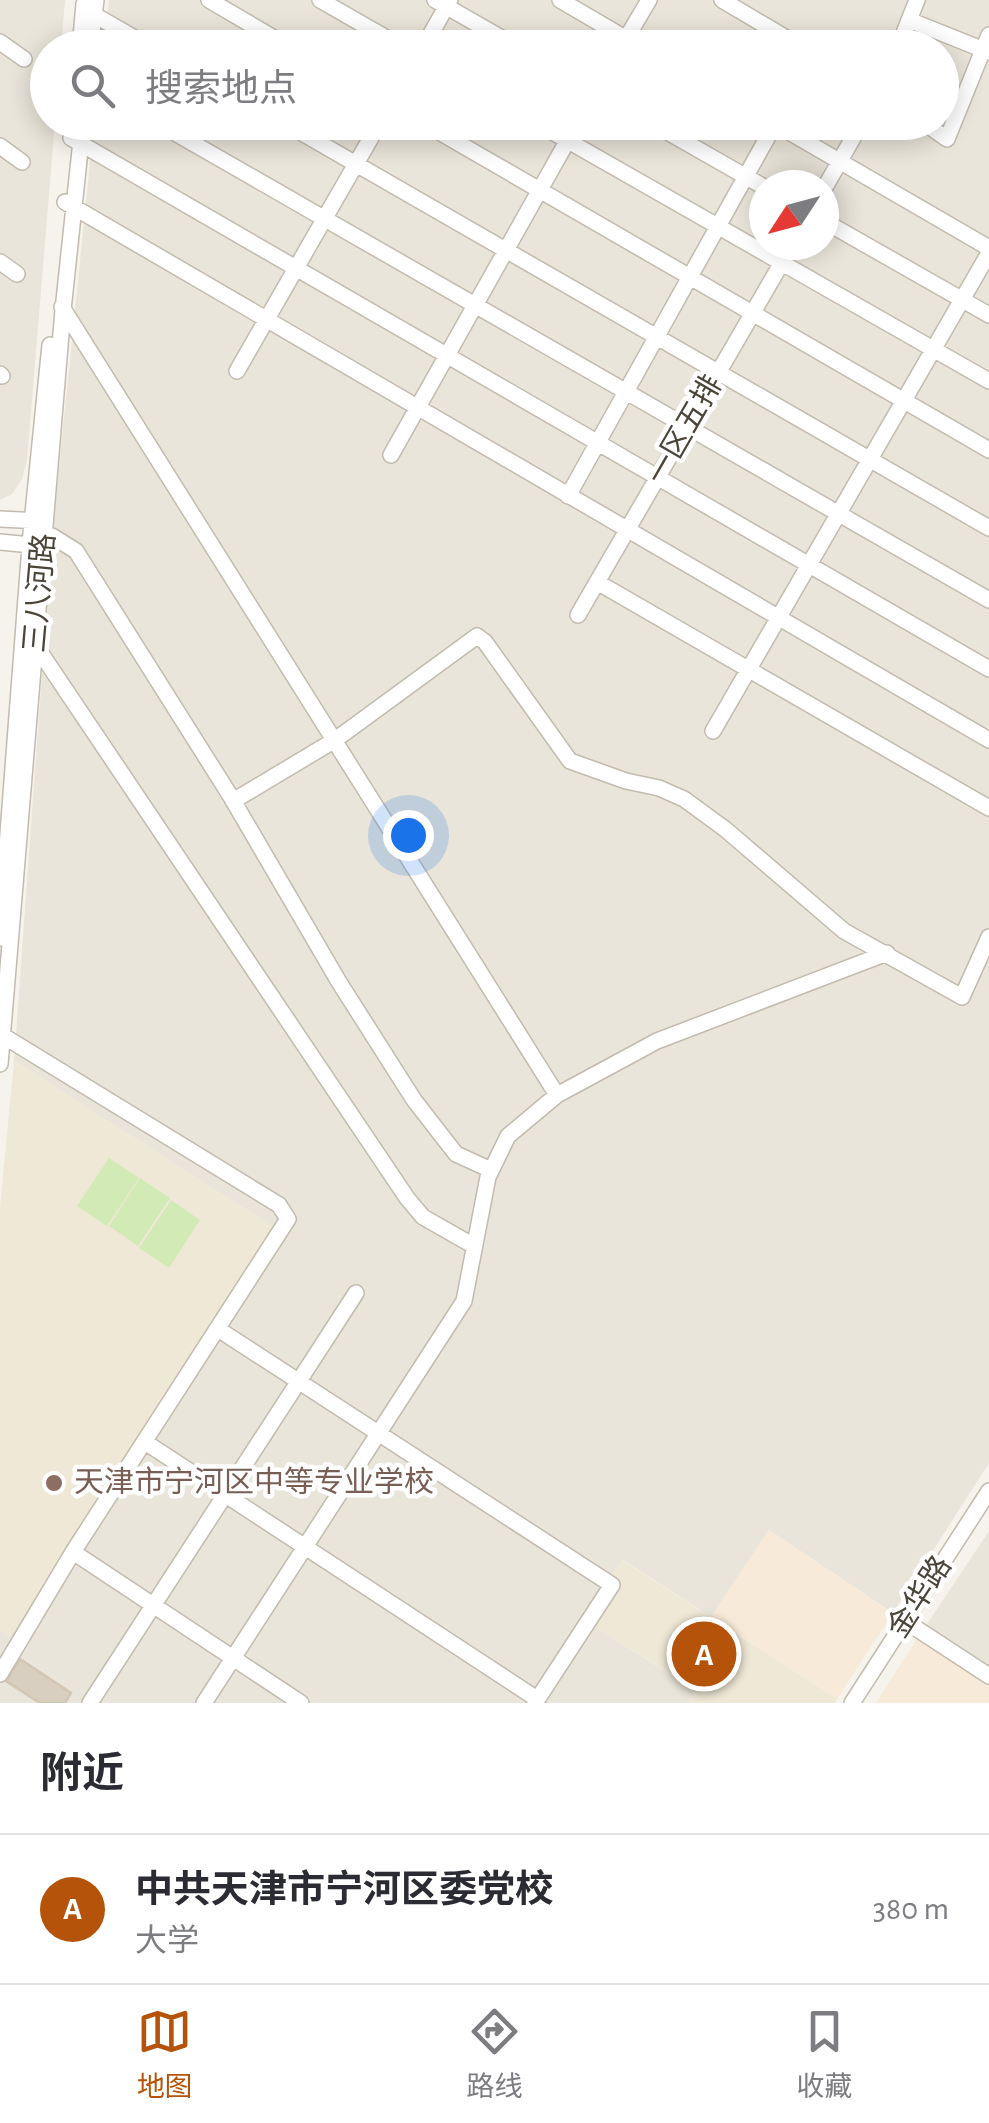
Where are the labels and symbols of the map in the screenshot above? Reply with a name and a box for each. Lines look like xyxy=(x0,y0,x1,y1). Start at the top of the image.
north arrow xyxy=(749,170,839,260)
street label: 一区五排 xyxy=(640,370,728,489)
street label: 三八河路 xyxy=(18,532,60,654)
your location xyxy=(383,810,434,861)
place label: 天津市宁河区中等专业学校 xyxy=(74,1466,434,1498)
marker: 天津市宁河区中等专业学校 xyxy=(43,1472,65,1494)
street label: 金华路 xyxy=(881,1550,957,1643)
pin: A xyxy=(672,1616,736,1692)

